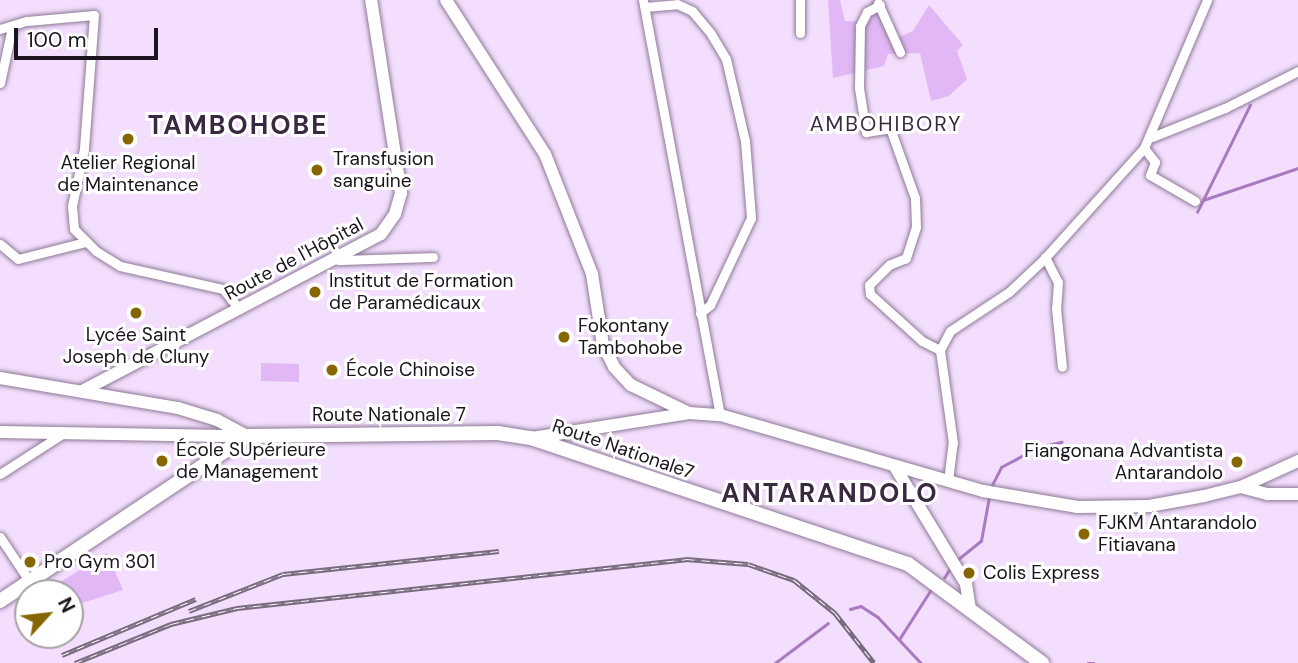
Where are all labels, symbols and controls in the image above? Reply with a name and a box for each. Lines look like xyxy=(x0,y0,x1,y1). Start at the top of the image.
scale bar xyxy=(18,14,161,58)
text: 100 m xyxy=(27,26,87,54)
district label: TAMBOHOBE xyxy=(149,110,327,142)
district label: AMBOHIBORY xyxy=(811,111,961,137)
marker: Atelier Regional de Maintenance xyxy=(118,129,138,149)
place label: Transfusion sanguine xyxy=(333,148,434,192)
place label: Atelier Regional de Maintenance xyxy=(57,152,199,196)
marker: Transfusion sanguine xyxy=(307,160,327,180)
street label: Route de l'Hôpital xyxy=(221,213,367,305)
place label: Institut de Formation de Paramédicaux xyxy=(329,270,513,314)
marker: Institut de Formation de Paramédicaux xyxy=(307,284,323,300)
marker: Lycée Saint Joseph de Cluny xyxy=(128,305,144,321)
place label: Fokontany Tambohobe xyxy=(578,315,683,359)
place label: Lycée Saint Joseph de Cluny xyxy=(63,324,209,368)
marker: Fokontany Tambohobe xyxy=(556,329,572,345)
place label: École Chinoise xyxy=(346,359,475,381)
marker: École Chinoise xyxy=(324,362,340,378)
street label: Route Nationale 7 xyxy=(312,404,466,426)
street label: Route Nationale7 xyxy=(549,414,697,484)
place label: École SUpérieure de Management xyxy=(176,439,326,483)
place label: Fiangonana Advantista Antarandolo xyxy=(1024,440,1223,484)
marker: École SUpérieure de Management xyxy=(154,453,170,469)
marker: Fiangonana Advantista Antarandolo xyxy=(1229,454,1245,470)
district label: ANTARANDOLO xyxy=(723,478,937,510)
place label: FJKM Antarandolo Fitiavana xyxy=(1098,512,1257,556)
marker: FJKM Antarandolo Fitiavana xyxy=(1076,526,1092,542)
place label: Pro Gym 301 xyxy=(44,551,155,573)
marker: Pro Gym 301 xyxy=(22,554,38,570)
place label: Colis Express xyxy=(983,562,1100,584)
marker: Colis Express xyxy=(961,565,977,581)
north arrow xyxy=(14,579,84,649)
text: N xyxy=(52,593,81,617)

